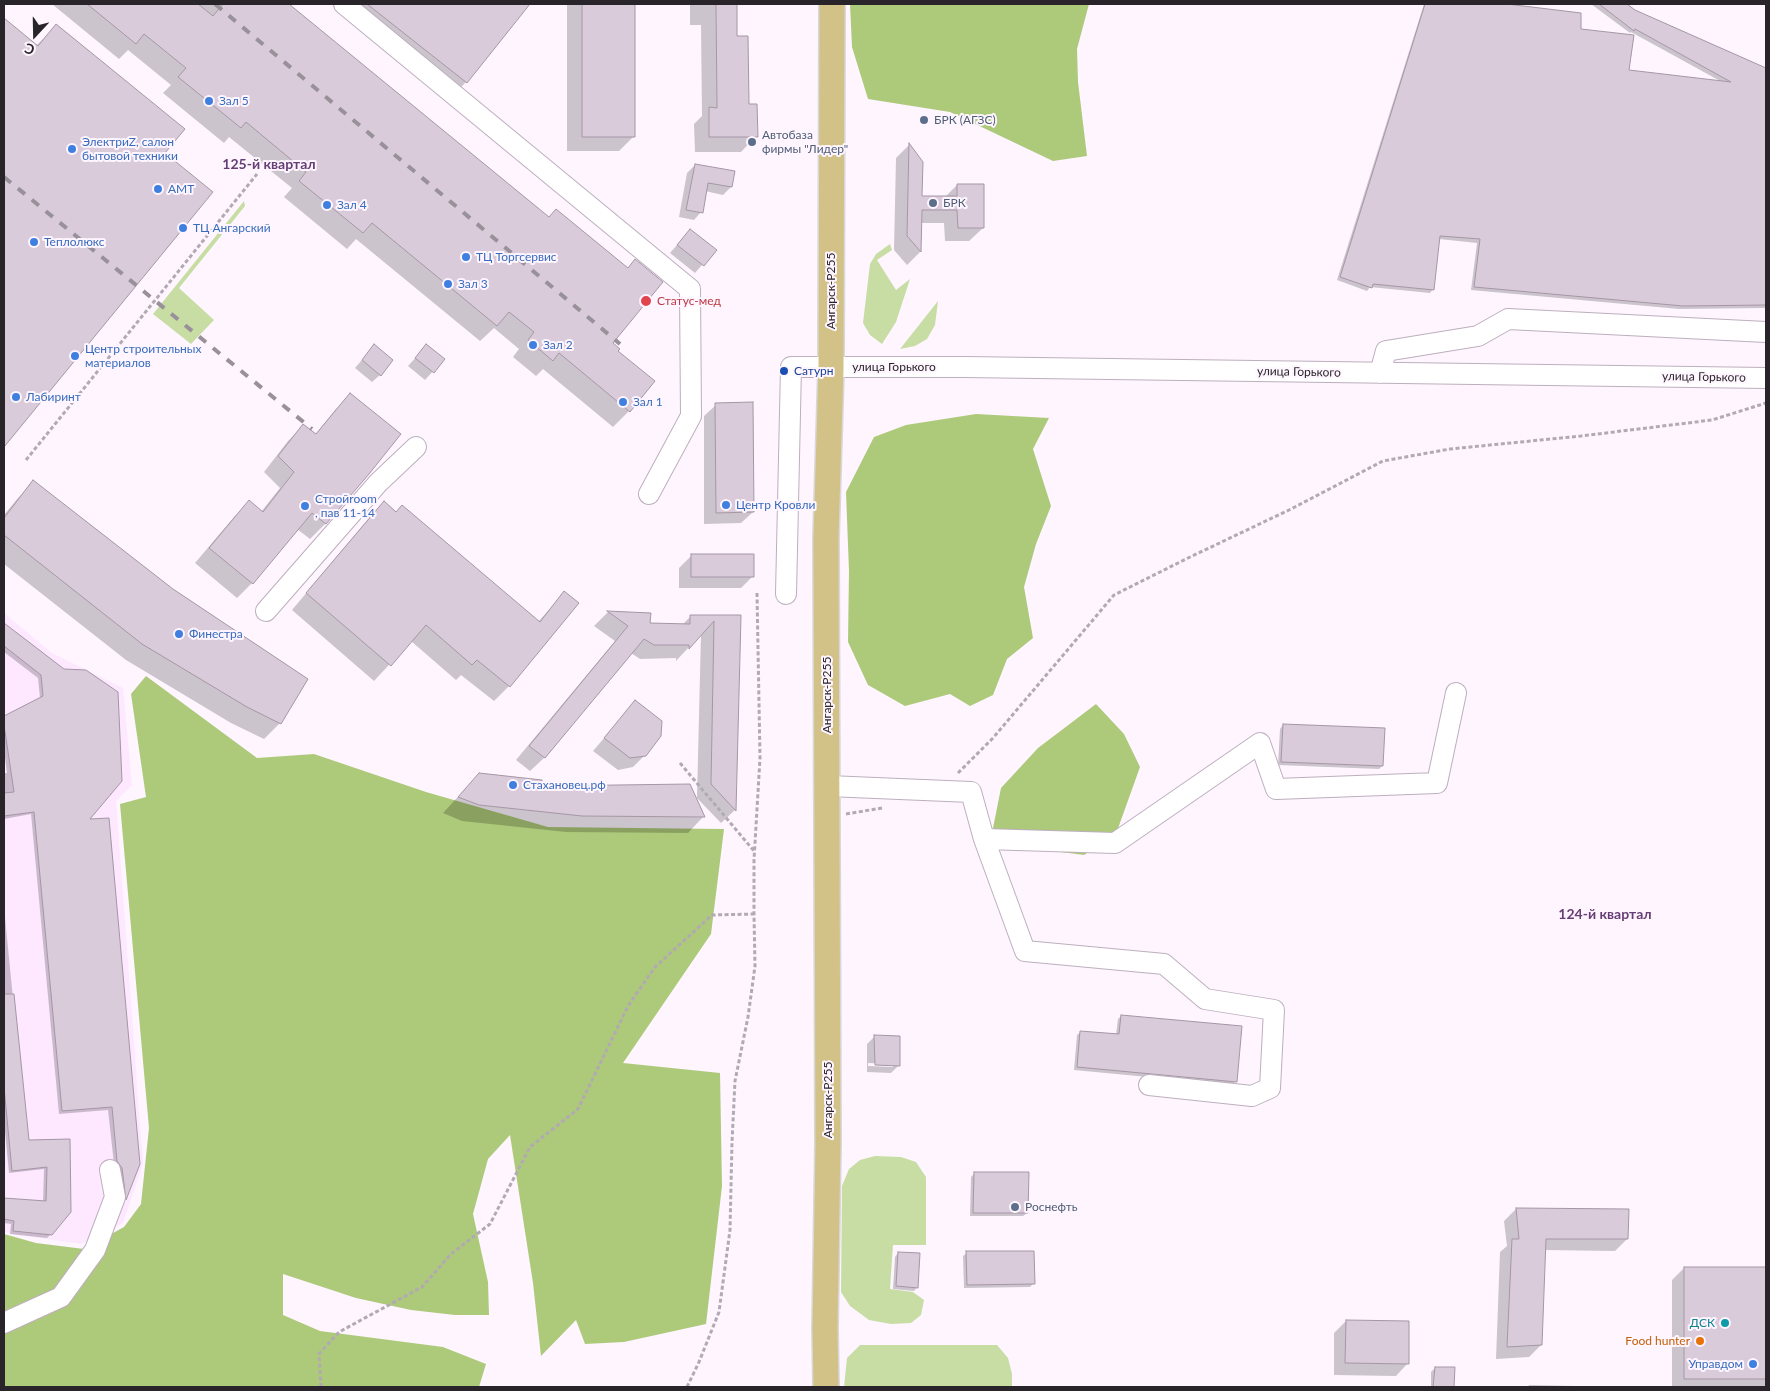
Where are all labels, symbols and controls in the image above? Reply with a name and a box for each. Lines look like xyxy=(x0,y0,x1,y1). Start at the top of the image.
north arrow xyxy=(10,10,60,60)
text: С xyxy=(22,40,37,59)
place label: Зал 5 xyxy=(219,94,249,108)
marker: Зал 5 xyxy=(203,95,215,107)
place label: БРК (АГЗС) xyxy=(934,113,996,127)
marker: БРК (АГЗС) xyxy=(918,114,930,126)
place label: Автобаза фирмы "Лидер" xyxy=(762,128,848,156)
place label: ЭлектриZ, салон бытовой техники xyxy=(82,135,178,163)
marker: Автобаза фирмы "Лидер" xyxy=(746,136,758,148)
marker: ЭлектриZ, салон бытовой техники xyxy=(66,143,78,155)
district label: 125-й квартал xyxy=(222,156,316,172)
place label: АМТ xyxy=(168,182,194,196)
marker: АМТ xyxy=(152,183,164,195)
place label: БРК xyxy=(943,196,966,210)
marker: БРК xyxy=(927,197,939,209)
place label: Зал 4 xyxy=(337,198,367,212)
marker: Зал 4 xyxy=(321,199,333,211)
place label: ТЦ Ангарский xyxy=(193,221,271,235)
marker: ТЦ Ангарский xyxy=(177,222,189,234)
place label: Теплолюкс xyxy=(44,235,104,249)
marker: Теплолюкс xyxy=(28,236,40,248)
place label: ТЦ Торгсервис xyxy=(476,250,557,264)
marker: ТЦ Торгсервис xyxy=(460,251,472,263)
street label: Ангарск-Р255 xyxy=(824,253,838,329)
place label: Зал 3 xyxy=(458,277,488,291)
marker: Зал 3 xyxy=(442,278,454,290)
marker: Статус-мед xyxy=(639,294,653,308)
place label: Статус-мед xyxy=(657,294,721,308)
place label: Зал 2 xyxy=(543,338,573,352)
marker: Зал 2 xyxy=(527,339,539,351)
place label: Центр строительных материалов xyxy=(85,342,201,370)
marker: Центр строительных материалов xyxy=(69,350,81,362)
street label: улица Горького xyxy=(852,360,936,374)
place label: Сатурн xyxy=(794,364,834,378)
street label: улица Горького xyxy=(1257,364,1341,380)
marker: Сатурн xyxy=(778,365,790,377)
street label: улица Горького xyxy=(1662,369,1746,385)
place label: Лабиринт xyxy=(26,390,81,404)
marker: Лабиринт xyxy=(10,391,22,403)
place label: Зал 1 xyxy=(633,395,663,409)
marker: Зал 1 xyxy=(617,396,629,408)
place label: Стройroom , пав 11-14 xyxy=(315,492,377,520)
place label: Центр Кровли xyxy=(736,498,815,512)
marker: Центр Кровли xyxy=(720,499,732,511)
marker: Стройroom , пав 11-14 xyxy=(299,500,311,512)
place label: Финестра xyxy=(189,627,243,641)
marker: Финестра xyxy=(173,628,185,640)
street label: Ангарск-Р255 xyxy=(820,657,834,733)
place label: Стахановец.рф xyxy=(523,778,606,792)
marker: Стахановец.рф xyxy=(507,779,519,791)
district label: 124-й квартал xyxy=(1558,906,1652,922)
street label: Ангарск-Р255 xyxy=(821,1062,835,1138)
place label: Роснефть xyxy=(1025,1200,1078,1214)
marker: Роснефть xyxy=(1009,1201,1021,1213)
place label: ДСК xyxy=(1690,1316,1715,1330)
marker: ДСК xyxy=(1719,1317,1731,1329)
place label: Food hunter xyxy=(1625,1334,1690,1348)
marker: Food hunter xyxy=(1694,1335,1706,1347)
place label: Управдом xyxy=(1688,1357,1743,1371)
marker: Управдом xyxy=(1747,1358,1759,1370)

